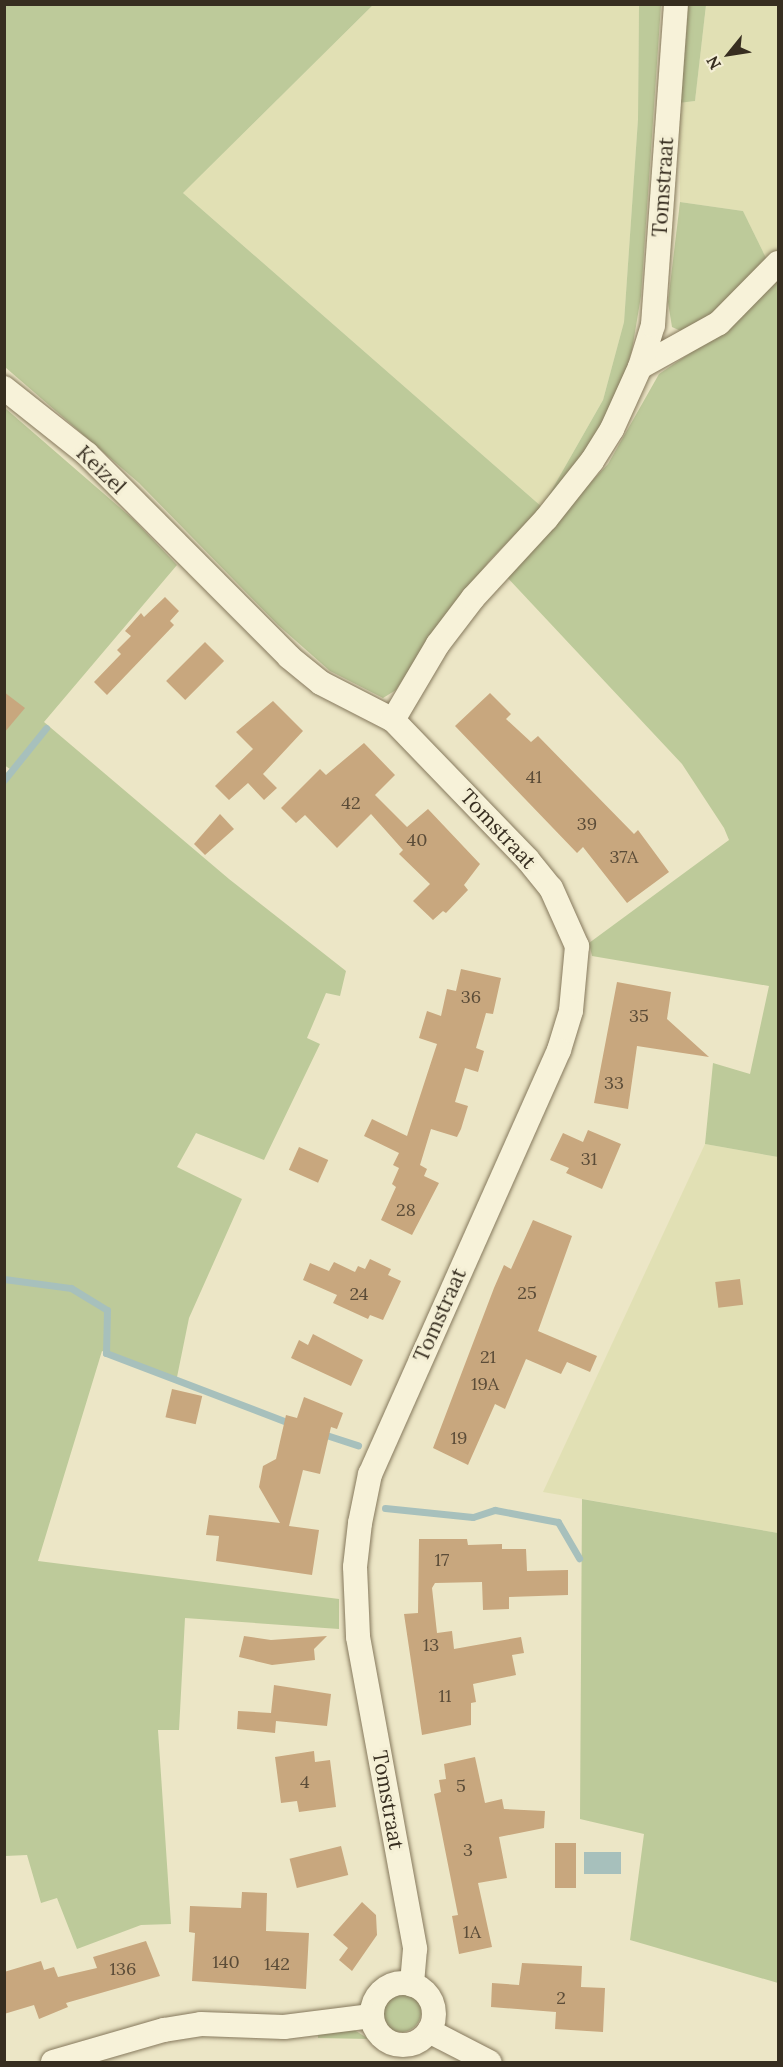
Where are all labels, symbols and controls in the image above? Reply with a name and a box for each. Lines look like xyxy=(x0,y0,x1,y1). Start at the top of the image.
north arrow xyxy=(699,24,759,84)
text: N xyxy=(702,53,725,73)
street label: Tomstraat xyxy=(647,136,679,238)
street label: Keizel xyxy=(71,440,131,500)
house number: 41 xyxy=(526,766,542,788)
street label: Tomstraat xyxy=(455,784,541,874)
house number: 42 xyxy=(341,792,361,814)
house number: 39 xyxy=(577,813,597,835)
house number: 40 xyxy=(407,829,427,851)
house number: 37A xyxy=(610,846,638,868)
house number: 36 xyxy=(461,986,481,1008)
house number: 35 xyxy=(629,1005,649,1027)
house number: 33 xyxy=(604,1072,624,1094)
house number: 31 xyxy=(581,1148,597,1170)
house number: 28 xyxy=(396,1199,416,1221)
street label: Tomstraat xyxy=(408,1264,472,1366)
house number: 25 xyxy=(517,1282,537,1304)
house number: 24 xyxy=(349,1283,369,1305)
house number: 21 xyxy=(480,1346,496,1368)
house number: 19A xyxy=(471,1373,499,1395)
house number: 19 xyxy=(451,1427,467,1449)
house number: 17 xyxy=(435,1549,449,1571)
house number: 13 xyxy=(423,1634,439,1656)
house number: 11 xyxy=(438,1685,452,1707)
street label: Tomstraat xyxy=(367,1749,409,1851)
house number: 4 xyxy=(300,1771,310,1793)
house number: 5 xyxy=(456,1775,466,1797)
house number: 3 xyxy=(463,1839,473,1861)
house number: 1A xyxy=(463,1921,481,1943)
house number: 140 xyxy=(212,1951,240,1973)
house number: 142 xyxy=(264,1953,290,1975)
house number: 136 xyxy=(110,1958,136,1980)
house number: 2 xyxy=(556,1987,566,2009)

